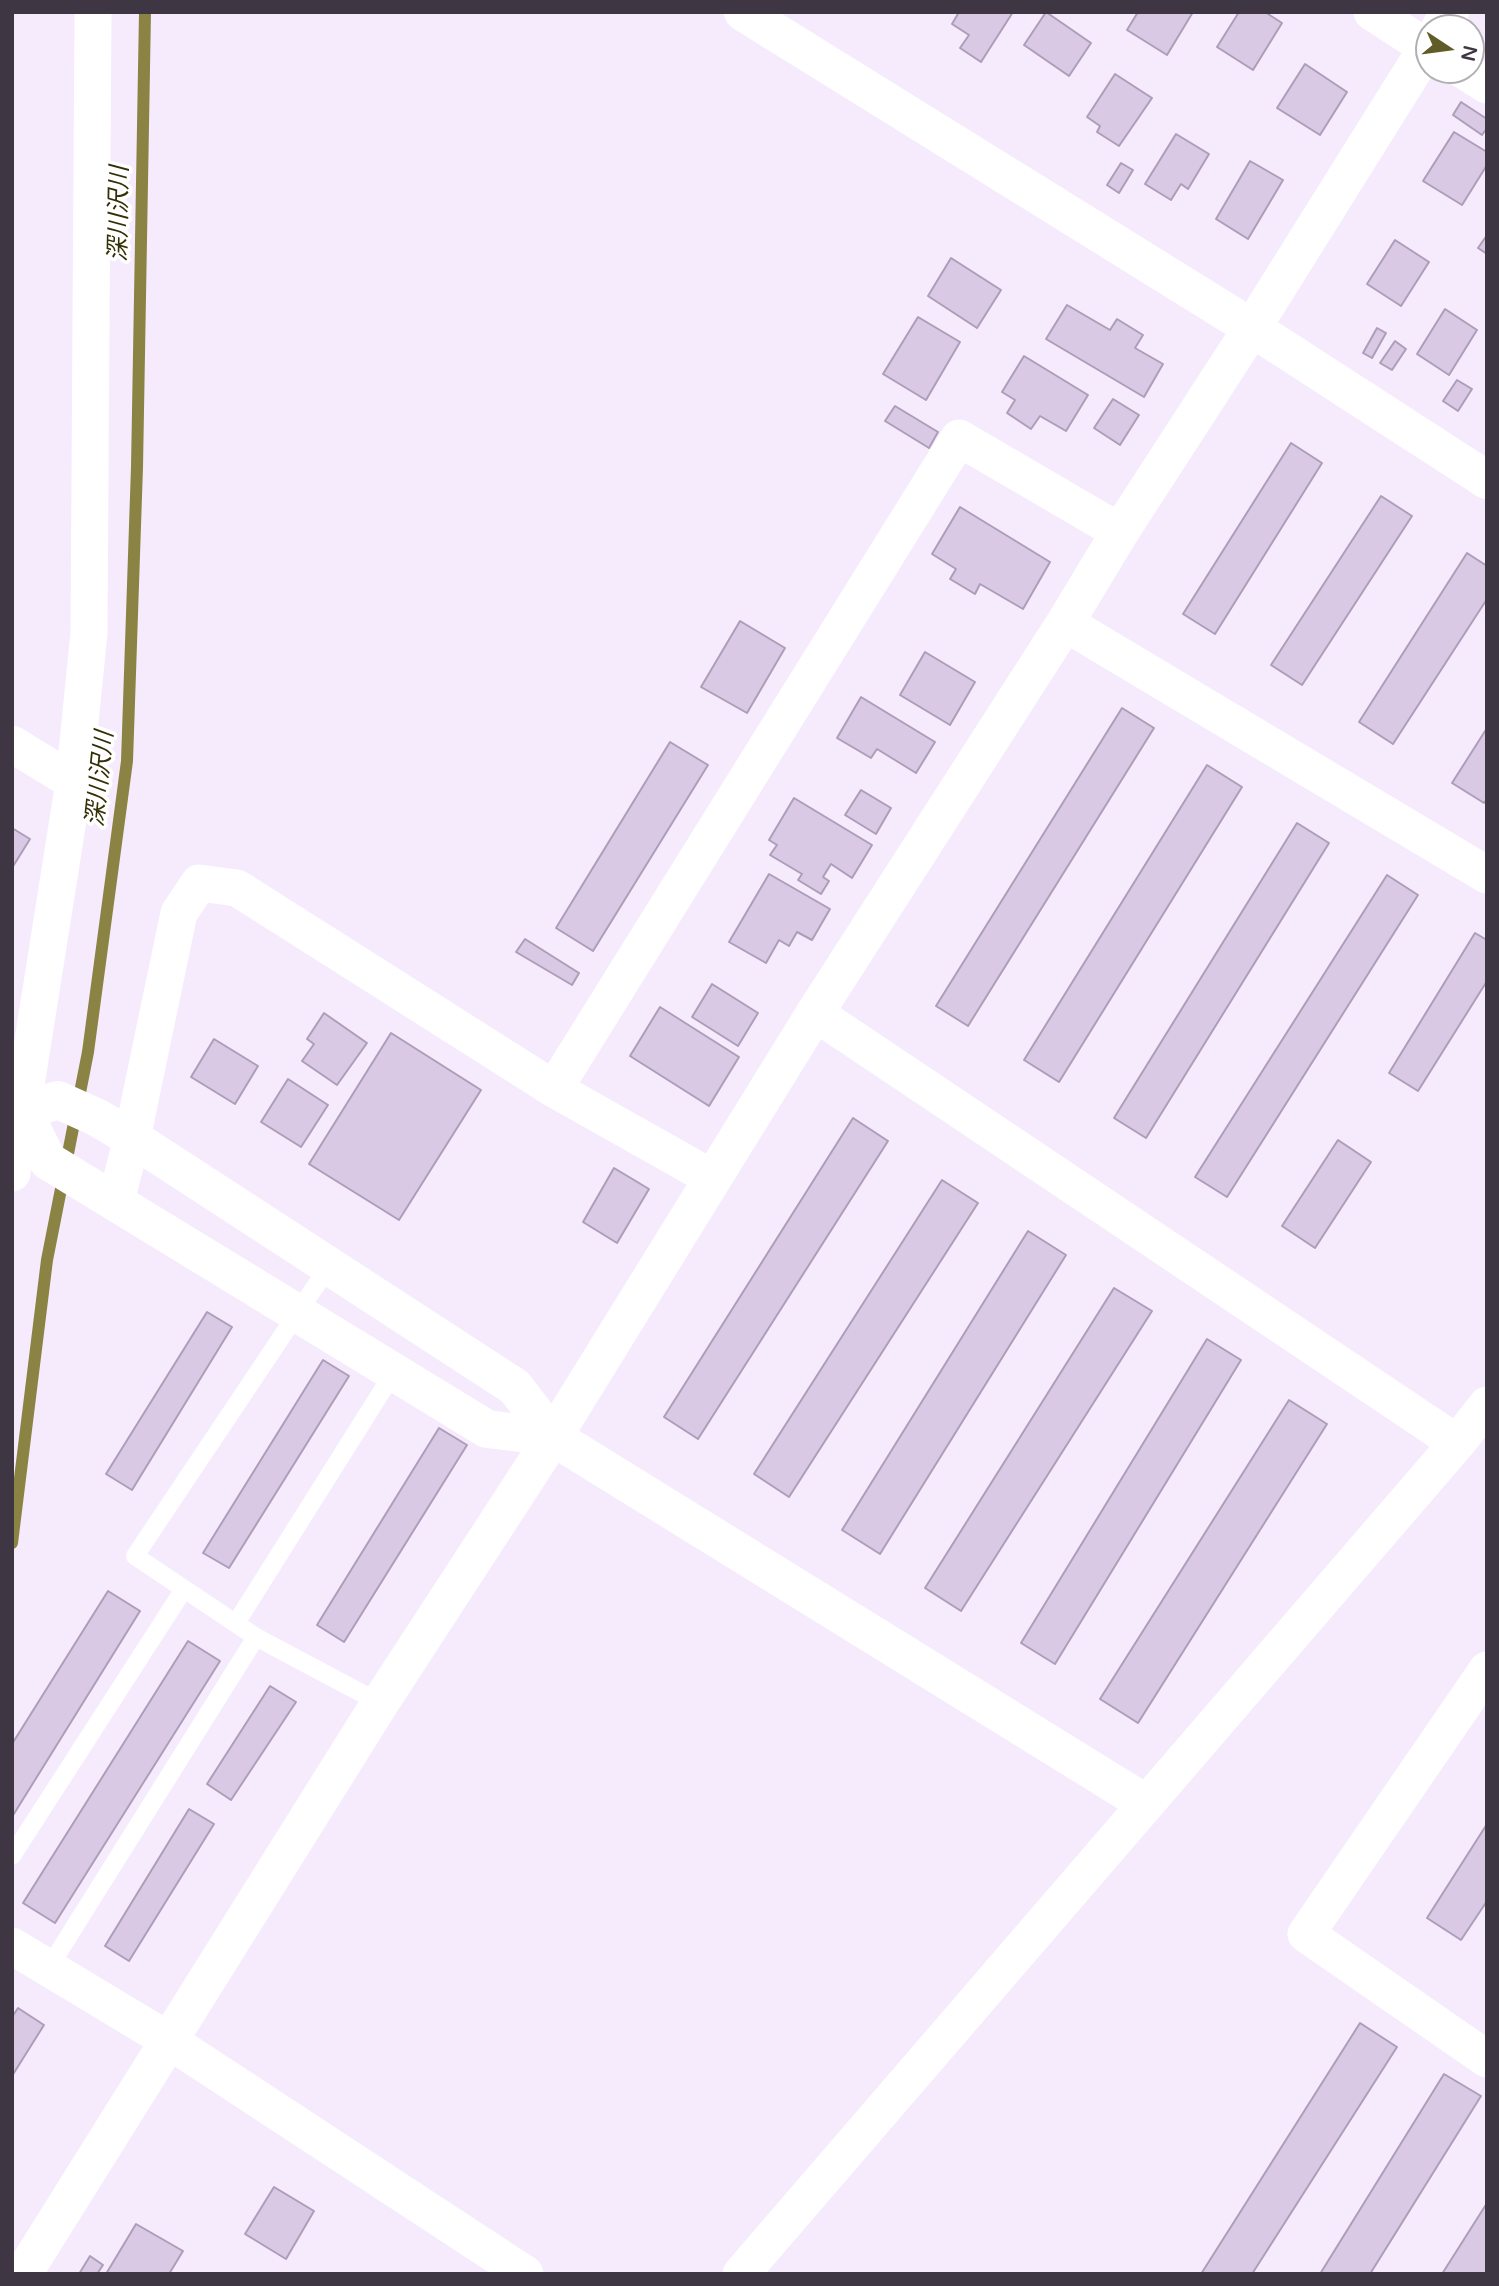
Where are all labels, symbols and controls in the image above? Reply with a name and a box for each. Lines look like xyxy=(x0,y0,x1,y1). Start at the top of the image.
north arrow xyxy=(1415,14,1485,84)
text: N xyxy=(1456,43,1481,63)
water label: 深川沢川 xyxy=(105,166,135,262)
water label: 深川沢川 xyxy=(82,730,120,828)

